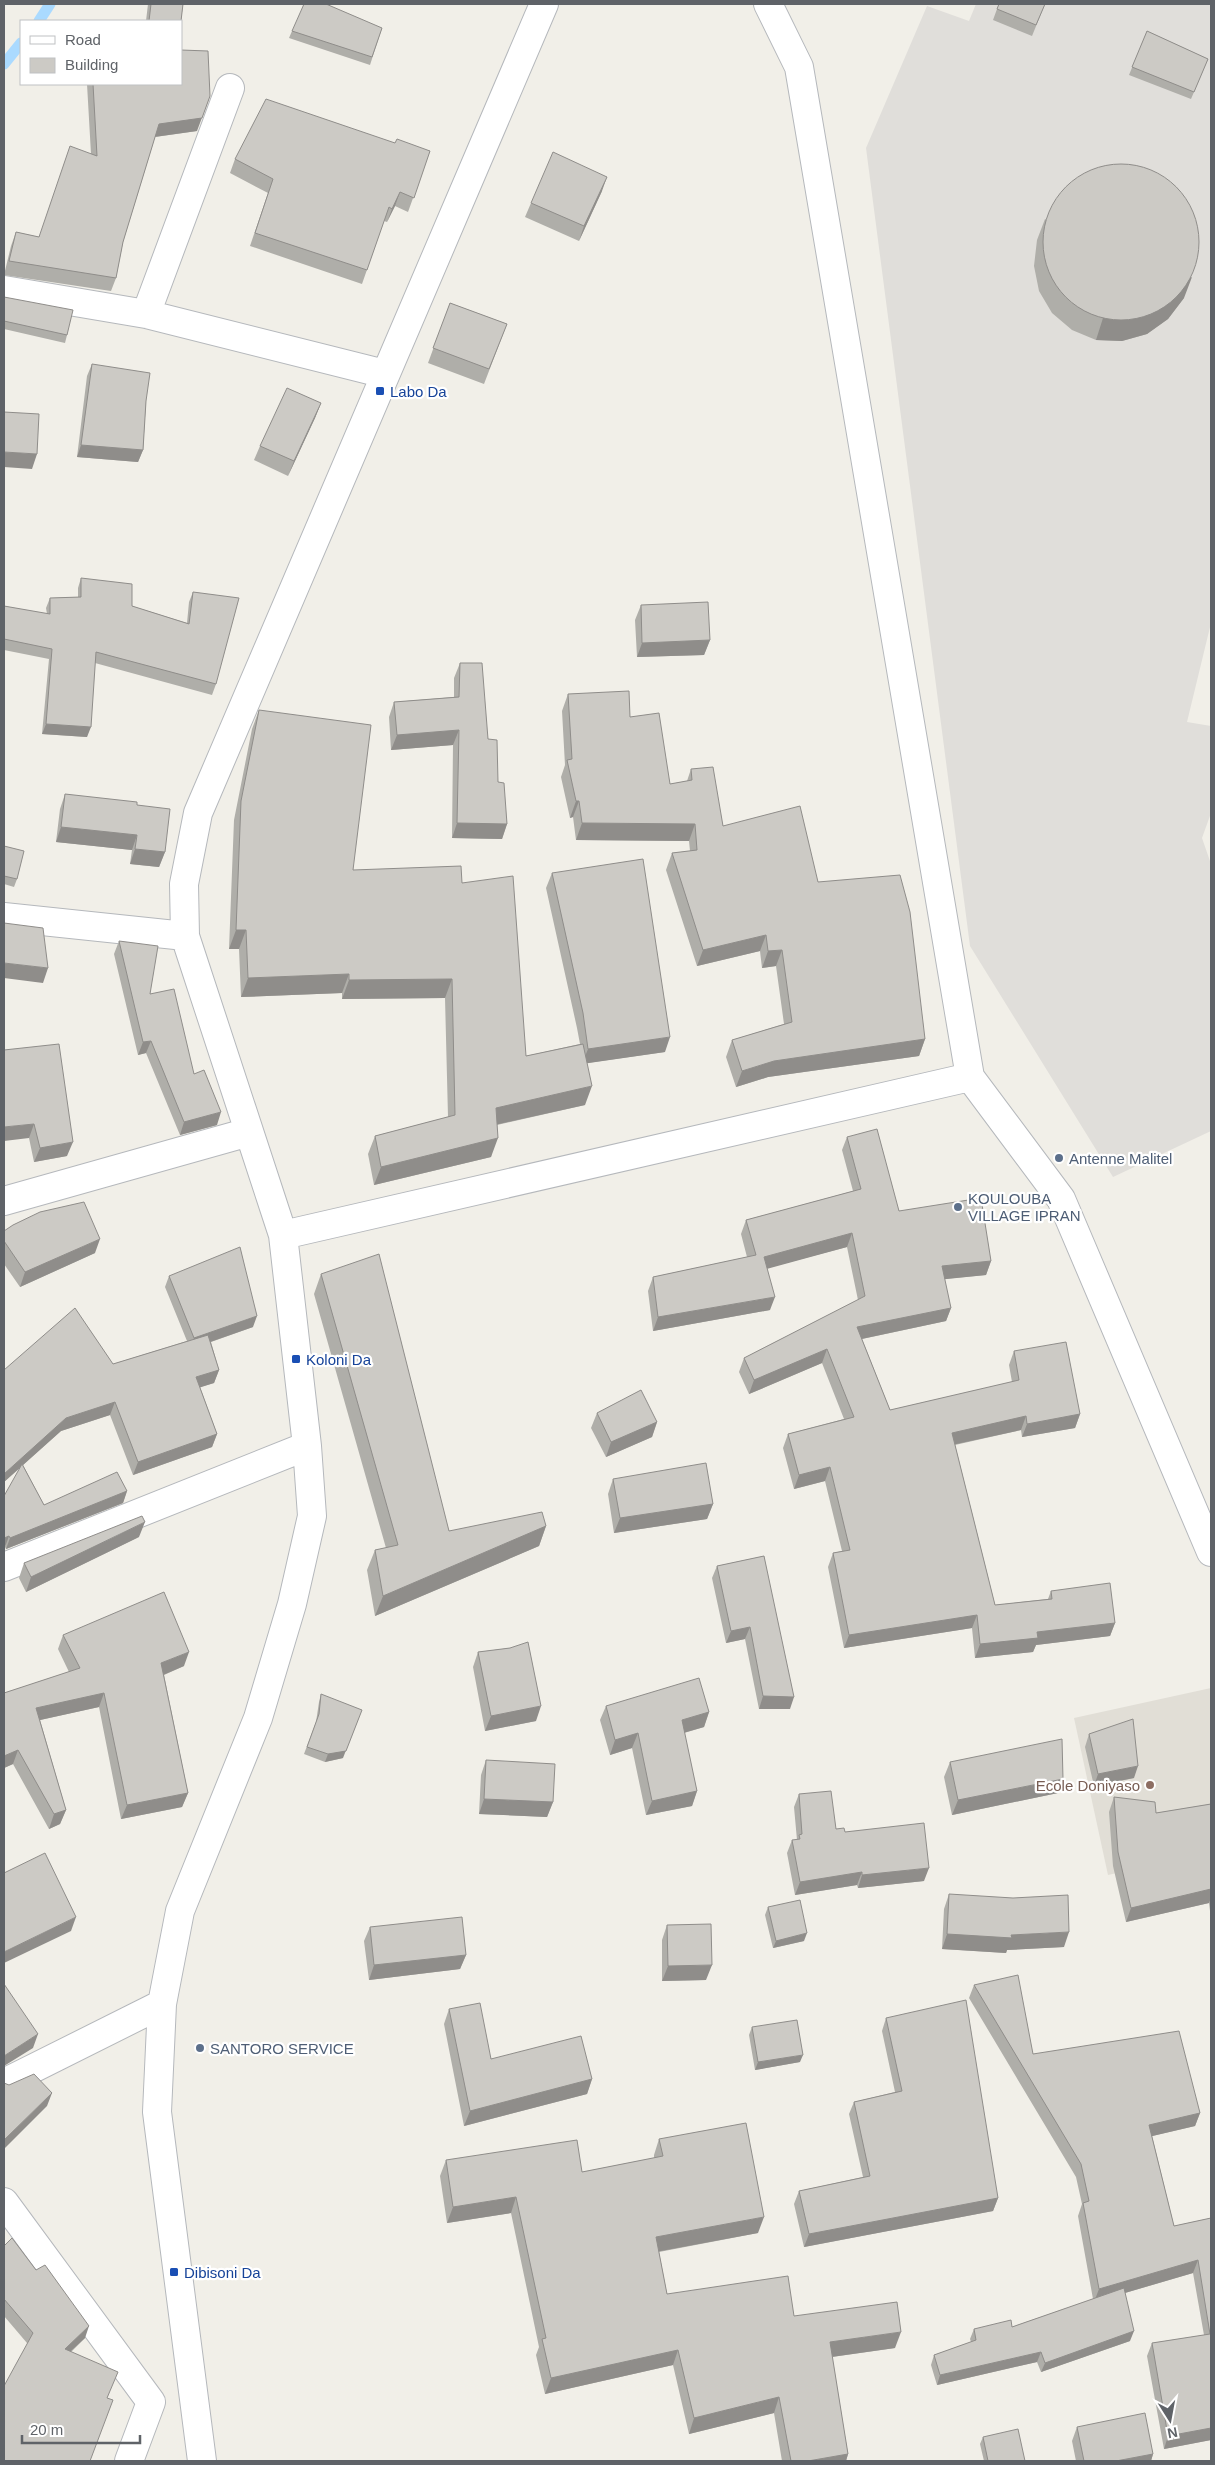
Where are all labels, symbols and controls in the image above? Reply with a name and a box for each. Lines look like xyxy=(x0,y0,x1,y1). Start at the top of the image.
legend xyxy=(20,20,182,85)
text: Road xyxy=(65,31,101,48)
text: Building xyxy=(65,56,118,73)
place label: Labo Da xyxy=(390,383,447,400)
marker: Labo Da xyxy=(374,385,386,397)
place label: Antenne Malitel xyxy=(1069,1150,1172,1167)
marker: Antenne Malitel xyxy=(1053,1152,1065,1164)
place label: KOULOUBA VILLAGE IPRAN xyxy=(968,1190,1081,1224)
marker: KOULOUBA VILLAGE IPRAN xyxy=(952,1201,964,1213)
place label: Koloni Da xyxy=(306,1351,372,1368)
marker: Koloni Da xyxy=(290,1353,302,1365)
place label: Ecole Doniyaso xyxy=(1036,1777,1140,1794)
marker: Ecole Doniyaso xyxy=(1144,1779,1156,1791)
place label: SANTORO SERVICE xyxy=(210,2040,354,2057)
marker: SANTORO SERVICE xyxy=(194,2042,206,2054)
place label: Dibisoni Da xyxy=(184,2264,261,2281)
marker: Dibisoni Da xyxy=(168,2266,180,2278)
north arrow xyxy=(1145,2395,1195,2445)
scale bar xyxy=(22,2412,140,2444)
text: 20 m xyxy=(30,2421,63,2438)
text: N xyxy=(1166,2424,1179,2442)

